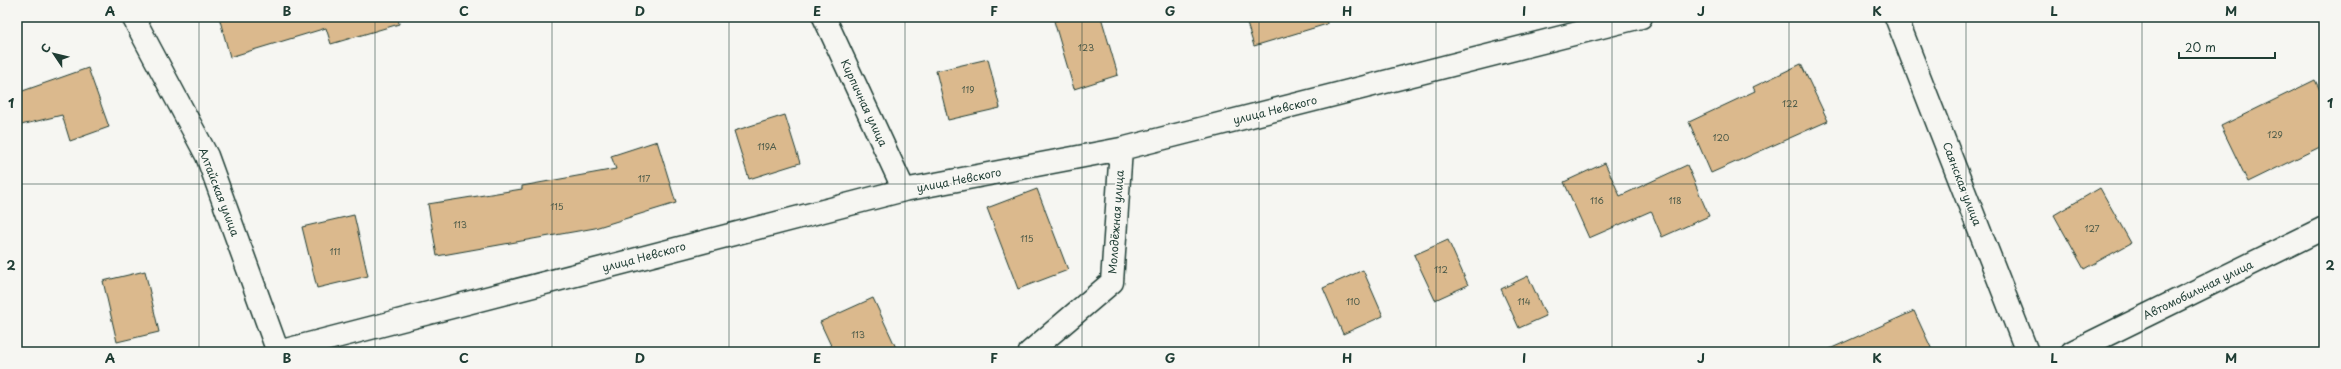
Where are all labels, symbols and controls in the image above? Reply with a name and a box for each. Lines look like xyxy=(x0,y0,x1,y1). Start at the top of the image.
text: A xyxy=(105,1,115,20)
text: B xyxy=(283,1,292,20)
text: C xyxy=(459,1,469,20)
text: D xyxy=(635,1,645,20)
text: E xyxy=(813,1,821,20)
text: F xyxy=(990,1,998,20)
text: G xyxy=(1165,1,1175,20)
text: H xyxy=(1342,1,1352,20)
text: I xyxy=(1522,1,1526,20)
text: J xyxy=(1697,1,1705,20)
text: K xyxy=(1872,1,1882,20)
text: L xyxy=(2050,1,2058,20)
text: M xyxy=(2225,1,2237,20)
north arrow xyxy=(34,34,74,74)
scale bar xyxy=(2179,34,2275,60)
text: 20 m xyxy=(2185,38,2216,56)
text: С xyxy=(36,40,55,56)
house number: 123 xyxy=(1078,40,1094,54)
street label: Кирпичная улица xyxy=(837,56,892,149)
house number: 119 xyxy=(962,82,974,96)
street label: улица Невского xyxy=(1231,91,1319,128)
text: 1 xyxy=(8,93,14,112)
text: 1 xyxy=(2327,93,2333,112)
house number: 122 xyxy=(1782,96,1798,110)
house number: 129 xyxy=(2267,127,2283,141)
house number: 120 xyxy=(1713,130,1730,144)
house number: 119А xyxy=(757,139,777,153)
street label: Саянская улица xyxy=(1939,139,1986,228)
street label: Алтайская улица xyxy=(195,145,244,239)
street label: улица Невского xyxy=(915,163,1003,196)
street label: Молодёжная улица xyxy=(1103,169,1128,275)
house number: 117 xyxy=(638,171,650,185)
house number: 116 xyxy=(1590,193,1604,207)
house number: 118 xyxy=(1668,193,1682,207)
house number: 115 xyxy=(550,199,564,213)
house number: 113 xyxy=(453,217,467,231)
house number: 127 xyxy=(2084,221,2100,235)
house number: 115 xyxy=(1020,231,1034,245)
street label: улица Невского xyxy=(600,237,688,276)
house number: 111 xyxy=(330,244,340,258)
text: 2 xyxy=(6,255,16,274)
street label: Автомобильная улица xyxy=(2140,255,2256,324)
text: 2 xyxy=(2325,255,2335,274)
house number: 112 xyxy=(1434,262,1448,276)
house number: 110 xyxy=(1346,294,1360,308)
house number: 114 xyxy=(1517,294,1531,308)
house number: 113 xyxy=(851,327,865,341)
text: A xyxy=(105,348,115,367)
text: B xyxy=(283,348,292,367)
text: C xyxy=(459,348,469,367)
text: D xyxy=(635,348,645,367)
text: E xyxy=(813,348,821,367)
text: F xyxy=(990,348,998,367)
text: G xyxy=(1165,348,1175,367)
text: H xyxy=(1342,348,1352,367)
text: I xyxy=(1522,348,1526,367)
text: J xyxy=(1697,348,1705,367)
text: K xyxy=(1872,348,1882,367)
text: L xyxy=(2050,348,2058,367)
text: M xyxy=(2225,348,2237,367)

